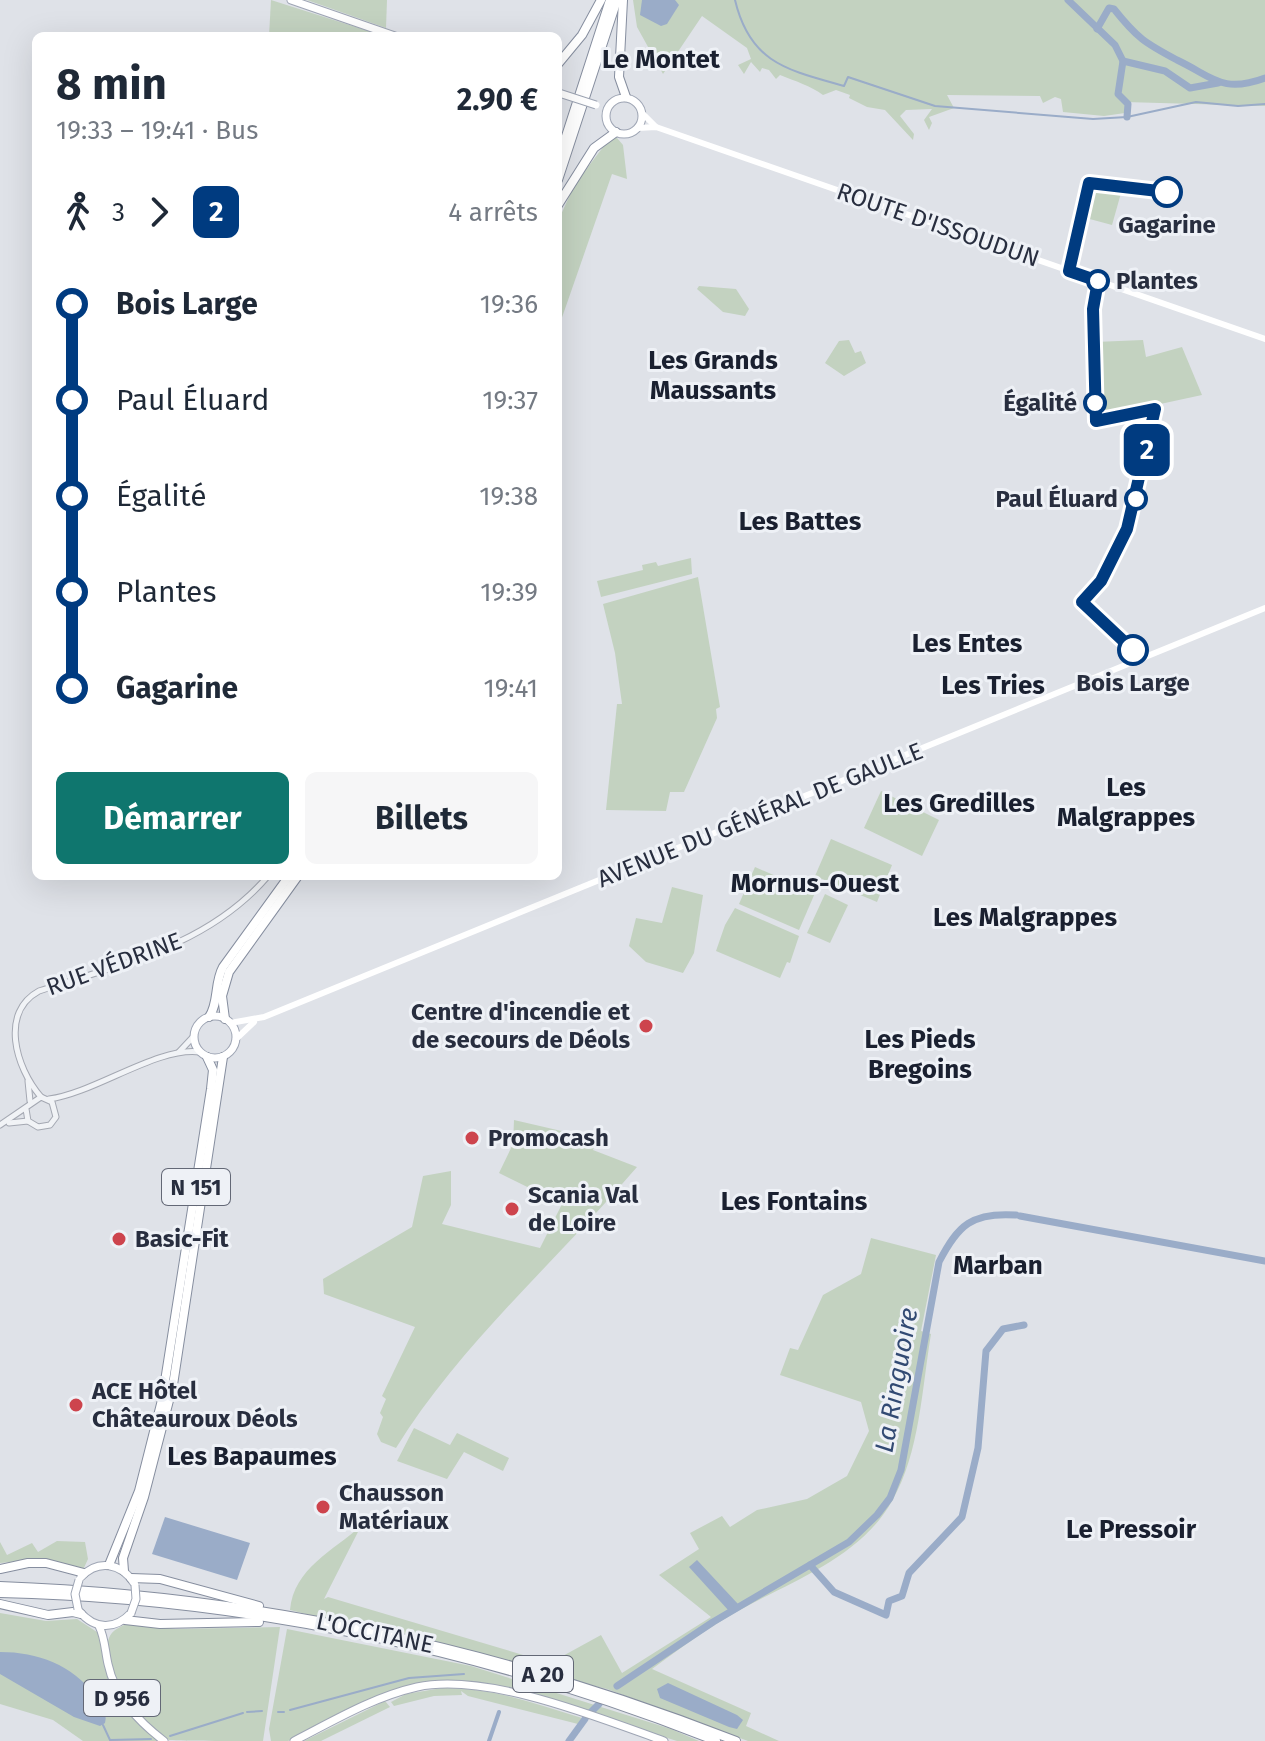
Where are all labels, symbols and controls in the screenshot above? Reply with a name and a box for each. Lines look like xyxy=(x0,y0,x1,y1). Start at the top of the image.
district label: Le Montet xyxy=(602,44,721,75)
text: 8 min xyxy=(56,58,167,111)
text: 2.90 € xyxy=(457,82,538,118)
text: 19:33 – 19:41 · Bus xyxy=(56,115,258,146)
street label: ROUTE D'ISSOUDUN xyxy=(833,177,1043,273)
marker: Gagarine xyxy=(1152,177,1182,207)
icon: walk xyxy=(56,190,100,234)
icon: forward xyxy=(137,190,181,234)
text: 2 xyxy=(209,195,223,228)
text: 3 xyxy=(112,197,125,228)
text: 4 arrêts xyxy=(448,197,538,228)
place label: Gagarine xyxy=(1118,211,1216,239)
place label: Plantes xyxy=(1116,267,1198,295)
marker: Plantes xyxy=(1087,270,1109,292)
text: Bois Large xyxy=(116,286,258,322)
text: 19:36 xyxy=(480,289,538,320)
district label: Les Grands Maussants xyxy=(648,345,778,406)
text: Paul Éluard xyxy=(116,382,269,418)
text: 19:37 xyxy=(482,385,538,416)
place label: Égalité xyxy=(1003,388,1077,417)
marker: Égalité xyxy=(1084,392,1106,414)
line badge: 2 xyxy=(1121,424,1173,476)
text: 2 xyxy=(1140,433,1154,466)
text: Égalité xyxy=(116,478,206,514)
text: 19:38 xyxy=(479,481,538,512)
place label: Paul Éluard xyxy=(995,484,1118,513)
marker: Paul Éluard xyxy=(1125,488,1147,510)
district label: Les Battes xyxy=(739,506,862,537)
text: Plantes xyxy=(116,574,216,610)
text: 19:39 xyxy=(480,577,538,608)
district label: Les Entes xyxy=(912,628,1023,659)
marker: Bois Large xyxy=(1118,635,1148,665)
place label: Bois Large xyxy=(1076,669,1190,697)
text: Gagarine xyxy=(116,670,238,706)
district label: Les Tries xyxy=(941,670,1045,701)
text: 19:41 xyxy=(483,673,538,704)
street label: AVENUE DU GÉNÉRAL DE GAULLE xyxy=(593,736,927,893)
button: Démarrer xyxy=(56,772,289,864)
button: Billets xyxy=(305,772,538,864)
district label: Les Malgrappes xyxy=(1057,772,1196,833)
district label: Les Gredilles xyxy=(883,788,1035,819)
district label: Mornus-Ouest xyxy=(731,868,900,899)
district label: Les Malgrappes xyxy=(933,902,1117,933)
street label: RUE VÉDRINE xyxy=(42,926,185,1001)
place label: Centre d'incendie et de secours de Déols xyxy=(411,998,631,1054)
marker: Centre d'incendie et de secours de Déols xyxy=(637,1017,655,1035)
district label: Les Pieds Bregoins xyxy=(864,1024,976,1085)
place label: Promocash xyxy=(488,1124,609,1152)
marker: Promocash xyxy=(463,1129,481,1147)
road number: N 151 xyxy=(162,1169,230,1205)
place label: Scania Val de Loire xyxy=(528,1181,639,1237)
district label: Les Fontains xyxy=(721,1186,868,1217)
marker: Scania Val de Loire xyxy=(503,1200,521,1218)
place label: Basic-Fit xyxy=(135,1225,229,1253)
marker: Basic-Fit xyxy=(110,1230,128,1248)
district label: Marban xyxy=(953,1250,1043,1281)
water label: La Ringuoire xyxy=(869,1305,924,1455)
place label: ACE Hôtel Châteauroux Déols xyxy=(91,1377,298,1433)
marker: ACE Hôtel Châteauroux Déols xyxy=(67,1396,85,1414)
district label: Les Bapaumes xyxy=(167,1441,337,1472)
place label: Chausson Matériaux xyxy=(339,1479,449,1535)
marker: Chausson Matériaux xyxy=(314,1498,332,1516)
district label: Le Pressoir xyxy=(1066,1514,1197,1545)
street label: L'OCCITANE xyxy=(314,1607,436,1659)
road number: A 20 xyxy=(513,1656,573,1692)
road number: D 956 xyxy=(84,1680,160,1716)

